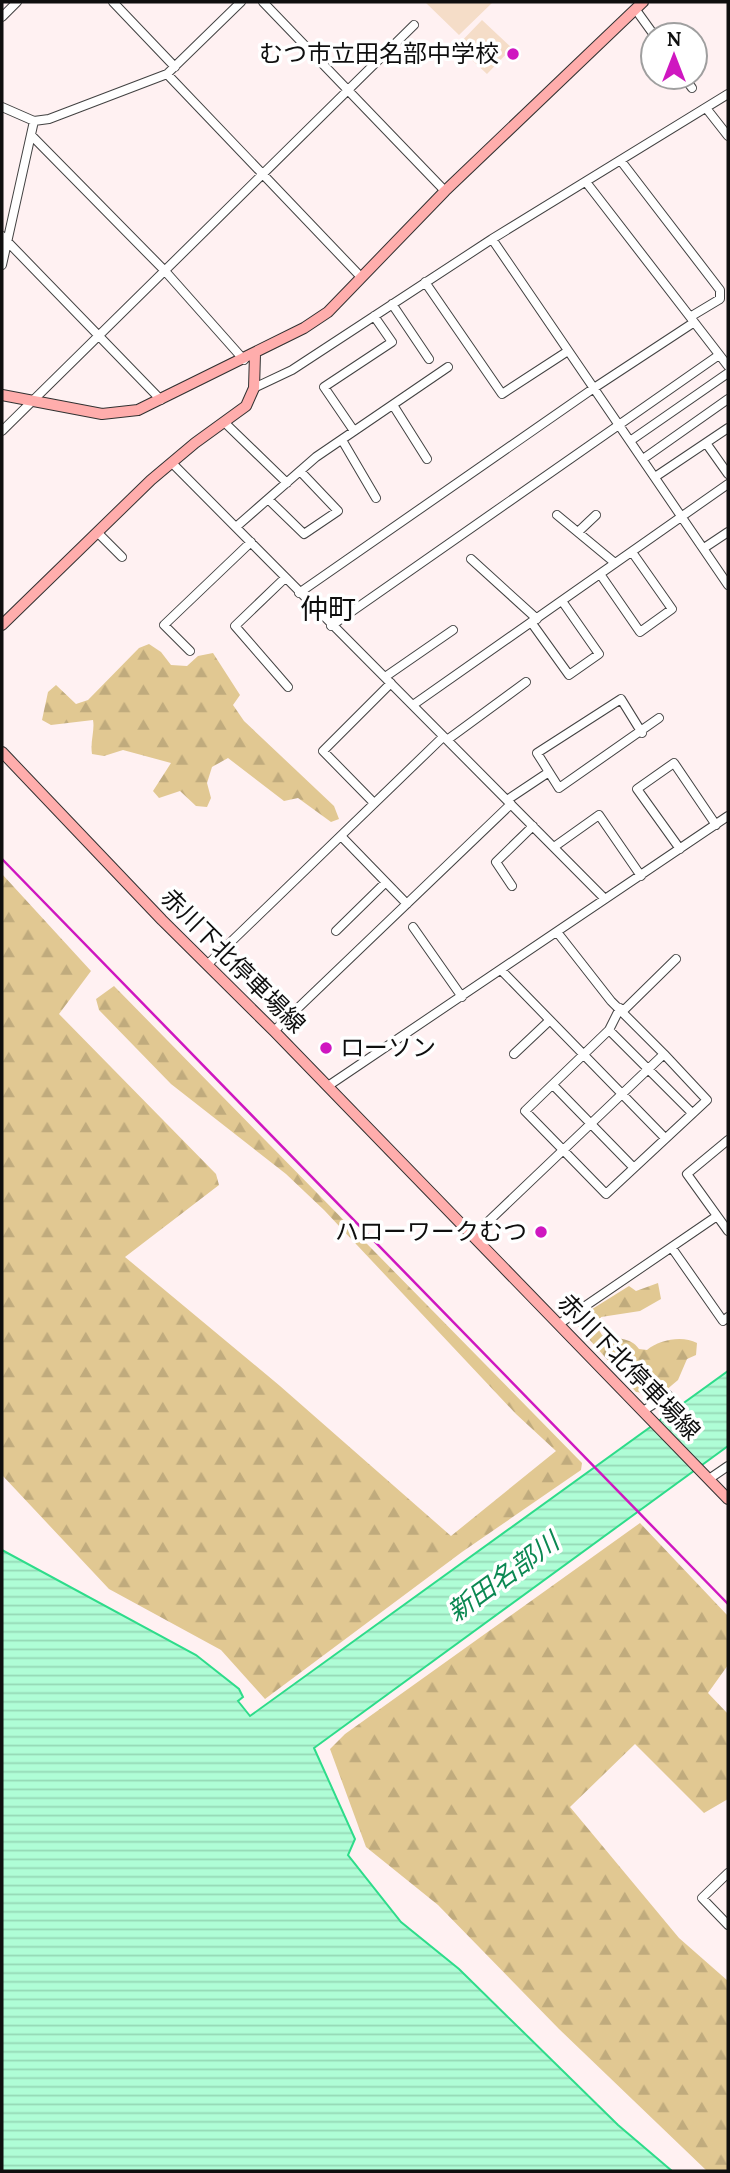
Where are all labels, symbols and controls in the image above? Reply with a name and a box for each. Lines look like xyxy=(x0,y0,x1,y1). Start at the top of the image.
north arrow xyxy=(639,21,709,91)
text: N xyxy=(667,27,682,51)
place label: むつ市立田名部中学校 xyxy=(259,38,499,69)
marker: むつ市立田名部中学校 xyxy=(505,46,521,62)
district label: 仲町 xyxy=(300,591,356,627)
street label: 赤川下北停車場線 xyxy=(155,882,312,1039)
place label: ローソン xyxy=(340,1032,436,1063)
marker: ローソン xyxy=(318,1040,334,1056)
place label: ハローワークむつ xyxy=(335,1216,527,1247)
marker: ハローワークむつ xyxy=(533,1224,549,1240)
street label: 赤川下北停車場線 xyxy=(552,1287,707,1446)
water label: 新田名部川 xyxy=(440,1523,567,1628)

